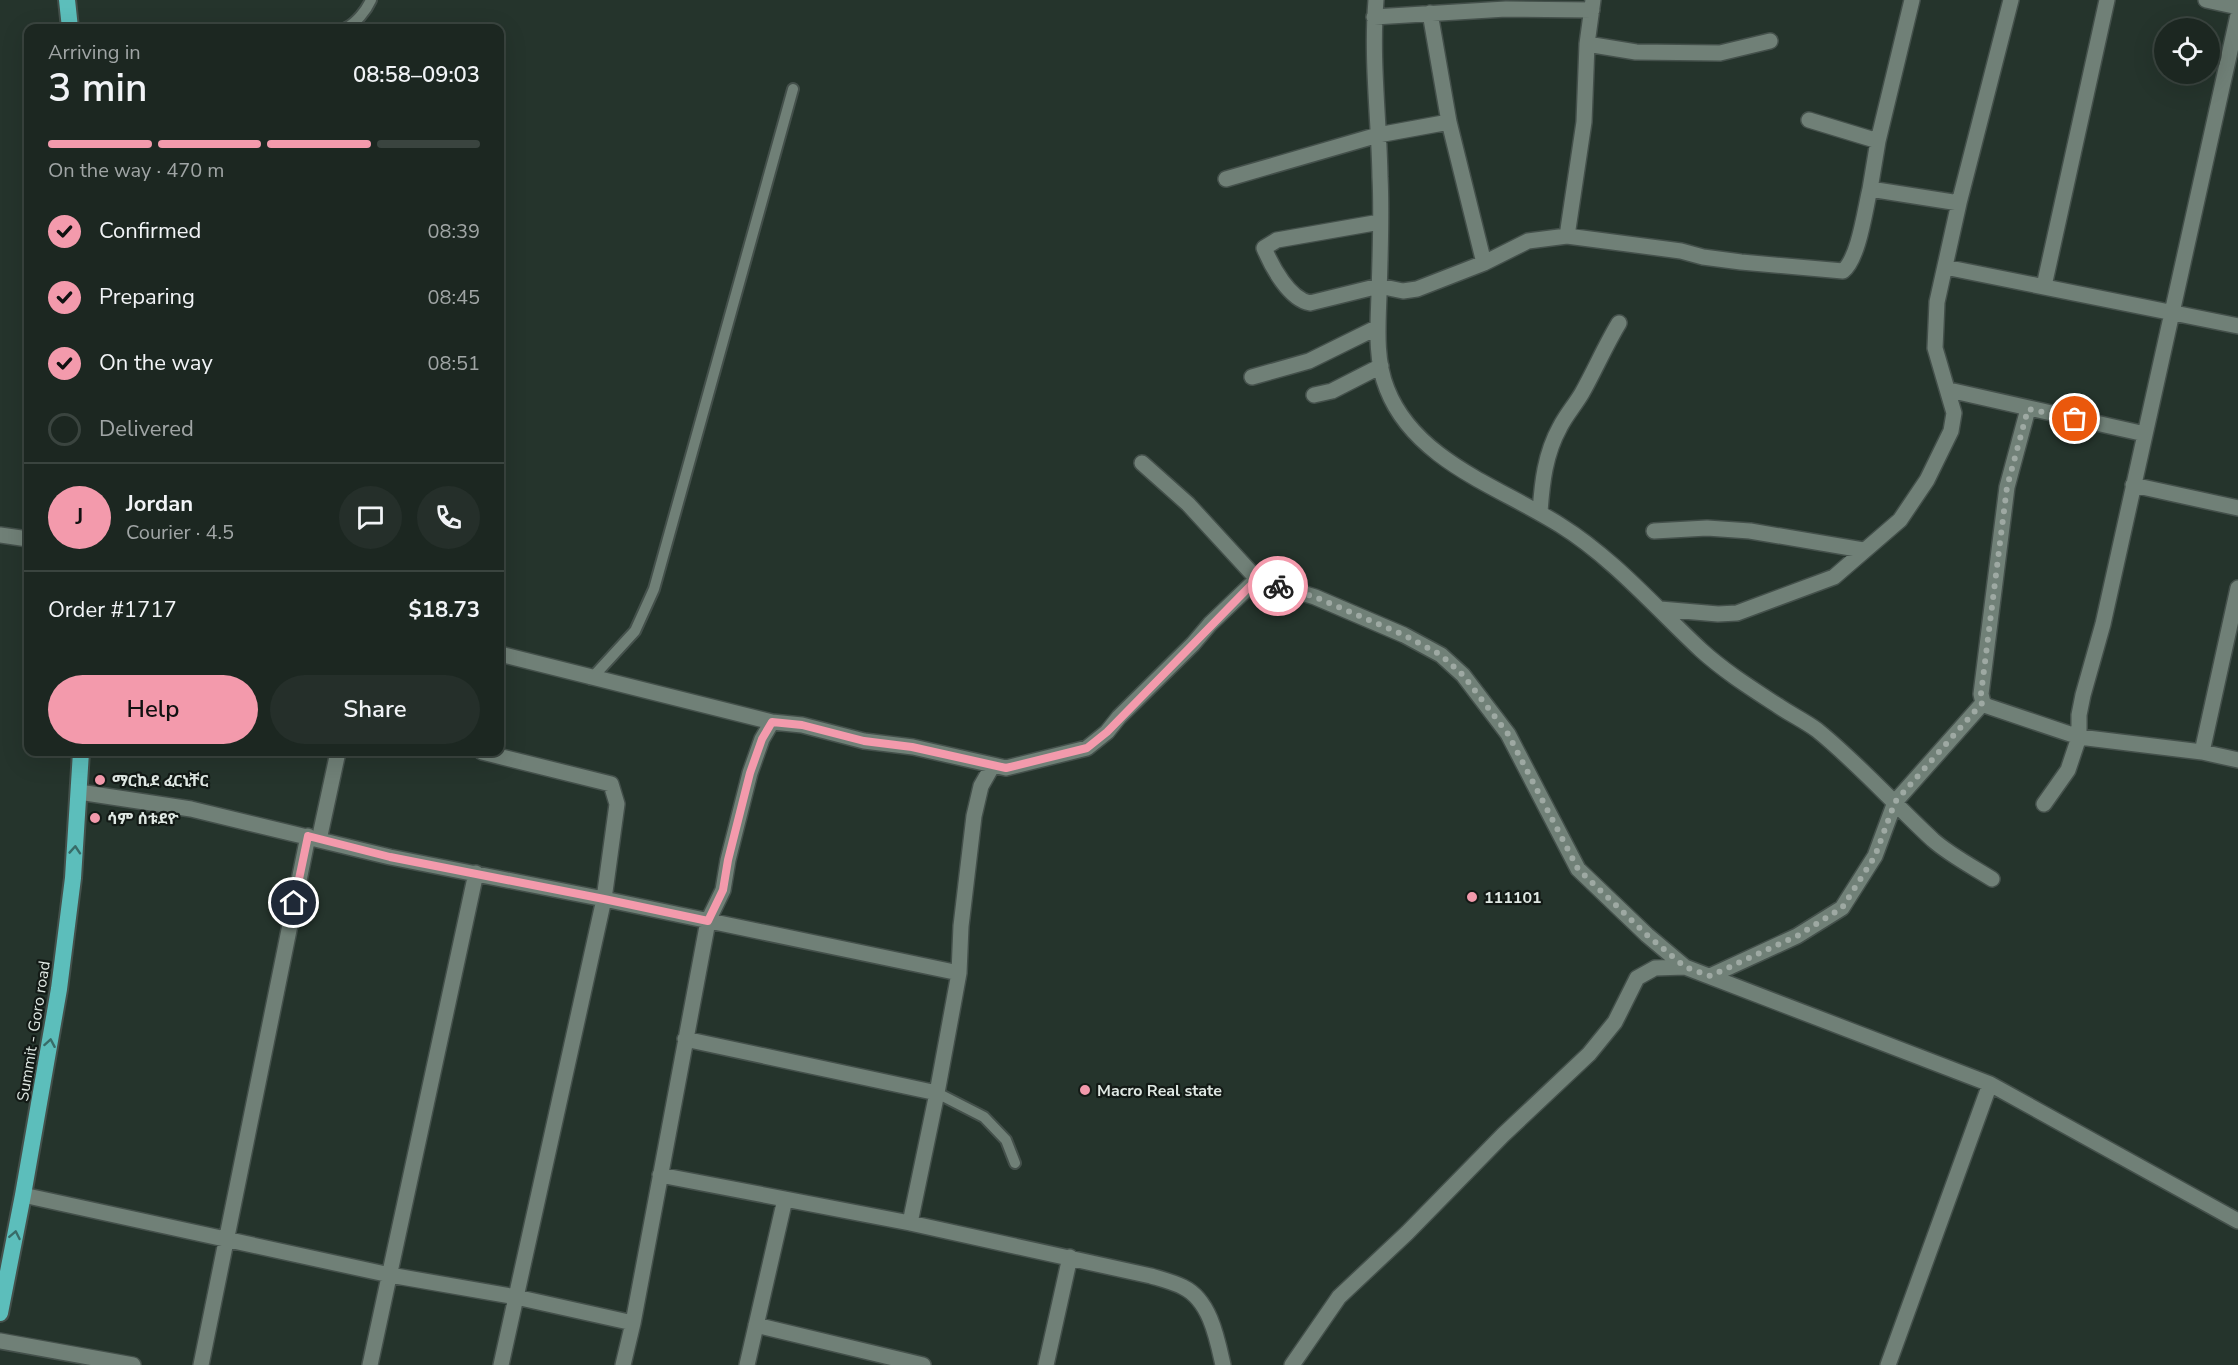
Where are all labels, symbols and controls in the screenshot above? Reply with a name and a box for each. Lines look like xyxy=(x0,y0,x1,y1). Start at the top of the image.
map controls xyxy=(2154,18,2220,84)
button: locate xyxy=(2154,18,2220,84)
text: Arriving in xyxy=(48,39,141,66)
text: 08:58–09:03 xyxy=(353,60,480,90)
text: 3 min xyxy=(48,62,147,115)
text: On the way · 470 m xyxy=(48,157,224,184)
icon: check xyxy=(48,215,81,248)
text: Confirmed xyxy=(99,216,201,246)
text: 08:39 xyxy=(427,218,480,245)
icon: check xyxy=(48,281,81,314)
text: Preparing xyxy=(99,282,195,312)
text: 08:45 xyxy=(427,284,480,311)
icon: check xyxy=(48,347,81,380)
text: On the way xyxy=(99,348,213,378)
text: 08:51 xyxy=(427,350,480,377)
pin xyxy=(2049,393,2100,444)
icon: bag xyxy=(2058,402,2091,435)
text: Delivered xyxy=(99,414,194,444)
button: chat xyxy=(339,486,402,549)
button: phone xyxy=(417,486,480,549)
text: Jordan xyxy=(126,489,193,519)
text: J xyxy=(76,502,83,532)
text: Courier · 4.5 xyxy=(126,519,234,546)
courier xyxy=(1248,556,1308,616)
icon: bike xyxy=(1262,570,1295,603)
text: Order #1717 xyxy=(48,595,177,625)
text: $18.73 xyxy=(409,595,480,625)
button: Help xyxy=(48,675,258,744)
button: Share xyxy=(270,675,480,744)
place label: ማርኪደ ፈርኒቸር xyxy=(112,770,209,792)
marker: ማርኪደ ፈርኒቸር xyxy=(93,773,107,787)
place label: ሳም ሰቱደዮ xyxy=(107,808,179,830)
marker: ሳም ሰቱደዮ xyxy=(88,811,102,825)
one-way arrow xyxy=(68,846,81,855)
pin xyxy=(268,877,319,928)
icon: home xyxy=(277,886,310,919)
place label: 111101 xyxy=(1484,887,1542,909)
marker: 111101 xyxy=(1465,890,1479,904)
street label: Summit - Goro road xyxy=(12,959,56,1103)
one-way arrow xyxy=(43,1039,56,1049)
place label: Macro Real state xyxy=(1097,1080,1222,1102)
marker: Macro Real state xyxy=(1078,1083,1092,1097)
one-way arrow xyxy=(8,1231,21,1241)

